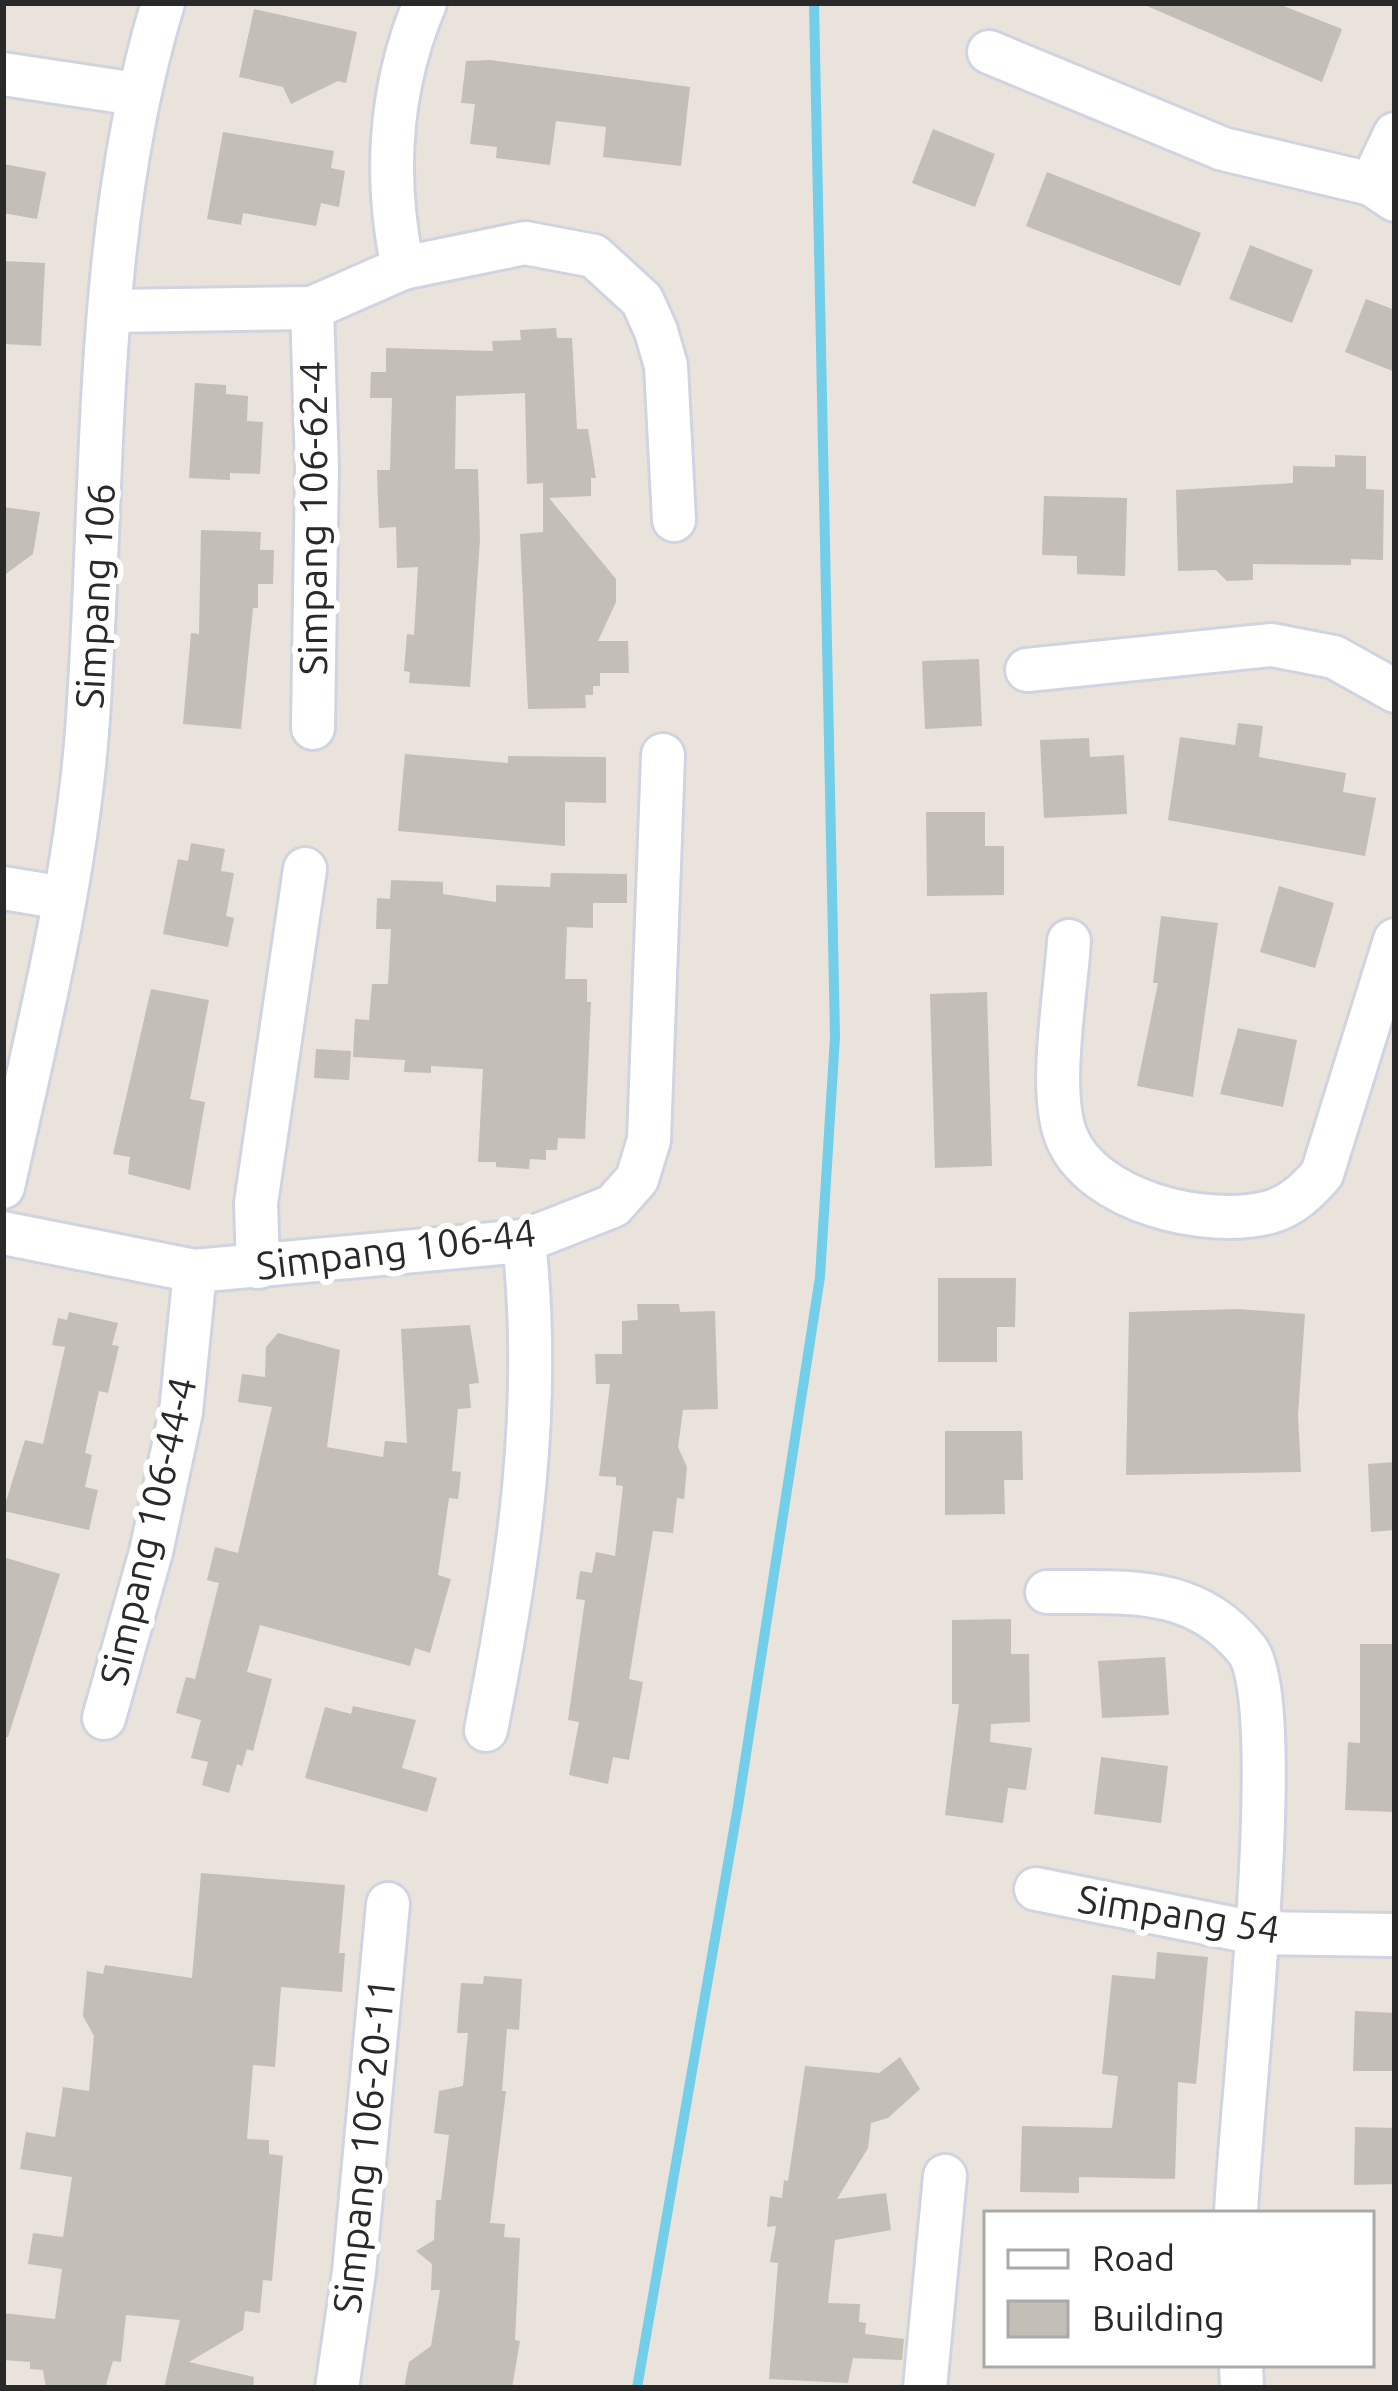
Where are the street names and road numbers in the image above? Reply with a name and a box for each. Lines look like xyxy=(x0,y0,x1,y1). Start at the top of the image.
street label: Simpang 106-62-4 xyxy=(291,361,334,675)
street label: Simpang 106 xyxy=(67,482,122,710)
street label: Simpang 106-44 xyxy=(254,1210,538,1287)
street label: Simpang 106-44-4 xyxy=(91,1373,204,1689)
street label: Simpang 54 xyxy=(1075,1876,1283,1951)
street label: Simpang 106-20-11 xyxy=(325,1976,402,2316)

